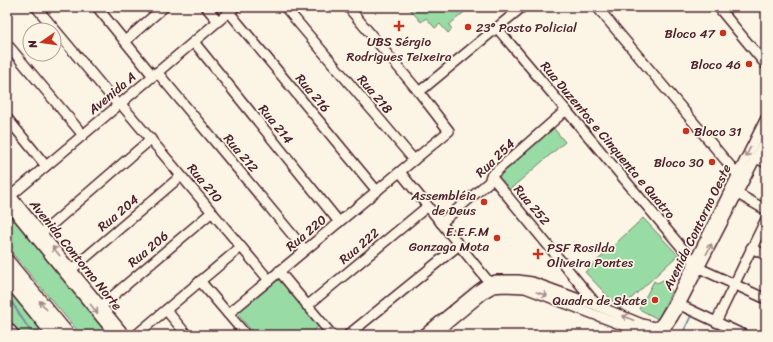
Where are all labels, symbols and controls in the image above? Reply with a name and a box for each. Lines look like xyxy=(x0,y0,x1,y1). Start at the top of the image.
place label: 23º Posto Policial xyxy=(476,16,577,39)
marker: UBS Sérgio Rodrigues Teixeira xyxy=(393,20,405,32)
north arrow xyxy=(22,22,62,62)
marker: 23º Posto Policial xyxy=(463,22,473,32)
place label: Bloco 47 xyxy=(664,22,717,45)
marker: Bloco 47 xyxy=(718,28,728,38)
place label: UBS Sérgio Rodrigues Teixeira xyxy=(347,30,452,68)
text: N xyxy=(23,38,43,51)
place label: Bloco 46 xyxy=(691,53,741,76)
street label: Rua Duzentos e Cinquenta e Quatro xyxy=(535,56,682,225)
marker: Bloco 46 xyxy=(744,59,754,69)
street label: Avenida A xyxy=(82,66,141,121)
street label: Rua 216 xyxy=(290,68,336,118)
street label: Rua 218 xyxy=(352,69,399,119)
street label: Rua 214 xyxy=(253,99,299,149)
place label: Bloco 31 xyxy=(694,120,742,143)
marker: Bloco 31 xyxy=(681,126,691,136)
street label: Rua 212 xyxy=(218,128,265,178)
street label: Rua 254 xyxy=(470,133,520,183)
one-way arrow xyxy=(744,146,752,158)
place label: Bloco 30 xyxy=(654,151,704,174)
marker: Bloco 30 xyxy=(707,157,717,167)
street label: Rua 210 xyxy=(181,158,229,208)
street label: Avenida Contorno Oeste xyxy=(656,160,738,295)
street label: Rua 252 xyxy=(508,179,556,231)
place label: Assembléia de Deus xyxy=(410,184,476,222)
street label: Rua 204 xyxy=(92,189,144,237)
street label: Avenida Contorno Norte xyxy=(23,194,128,316)
marker: Assembléia de Deus xyxy=(479,197,489,207)
street label: Rua 220 xyxy=(280,209,332,257)
place label: E.E.F.M Gonzaga Mota xyxy=(409,220,489,258)
street label: Rua 222 xyxy=(333,222,385,270)
street label: Rua 206 xyxy=(122,225,174,273)
marker: E.E.F.M Gonzaga Mota xyxy=(492,233,502,243)
place label: PSF Rosilda Oliveira Pontes xyxy=(547,236,634,274)
one-way arrow xyxy=(706,244,713,256)
one-way arrow xyxy=(51,245,60,256)
marker: PSF Rosilda Oliveira Pontes xyxy=(532,248,544,260)
place label: Quadra de Skate xyxy=(553,289,647,312)
one-way arrow xyxy=(536,291,548,299)
marker: Quadra de Skate xyxy=(650,295,660,305)
one-way arrow xyxy=(38,300,47,310)
one-way arrow xyxy=(89,304,98,315)
one-way arrow xyxy=(622,314,634,322)

